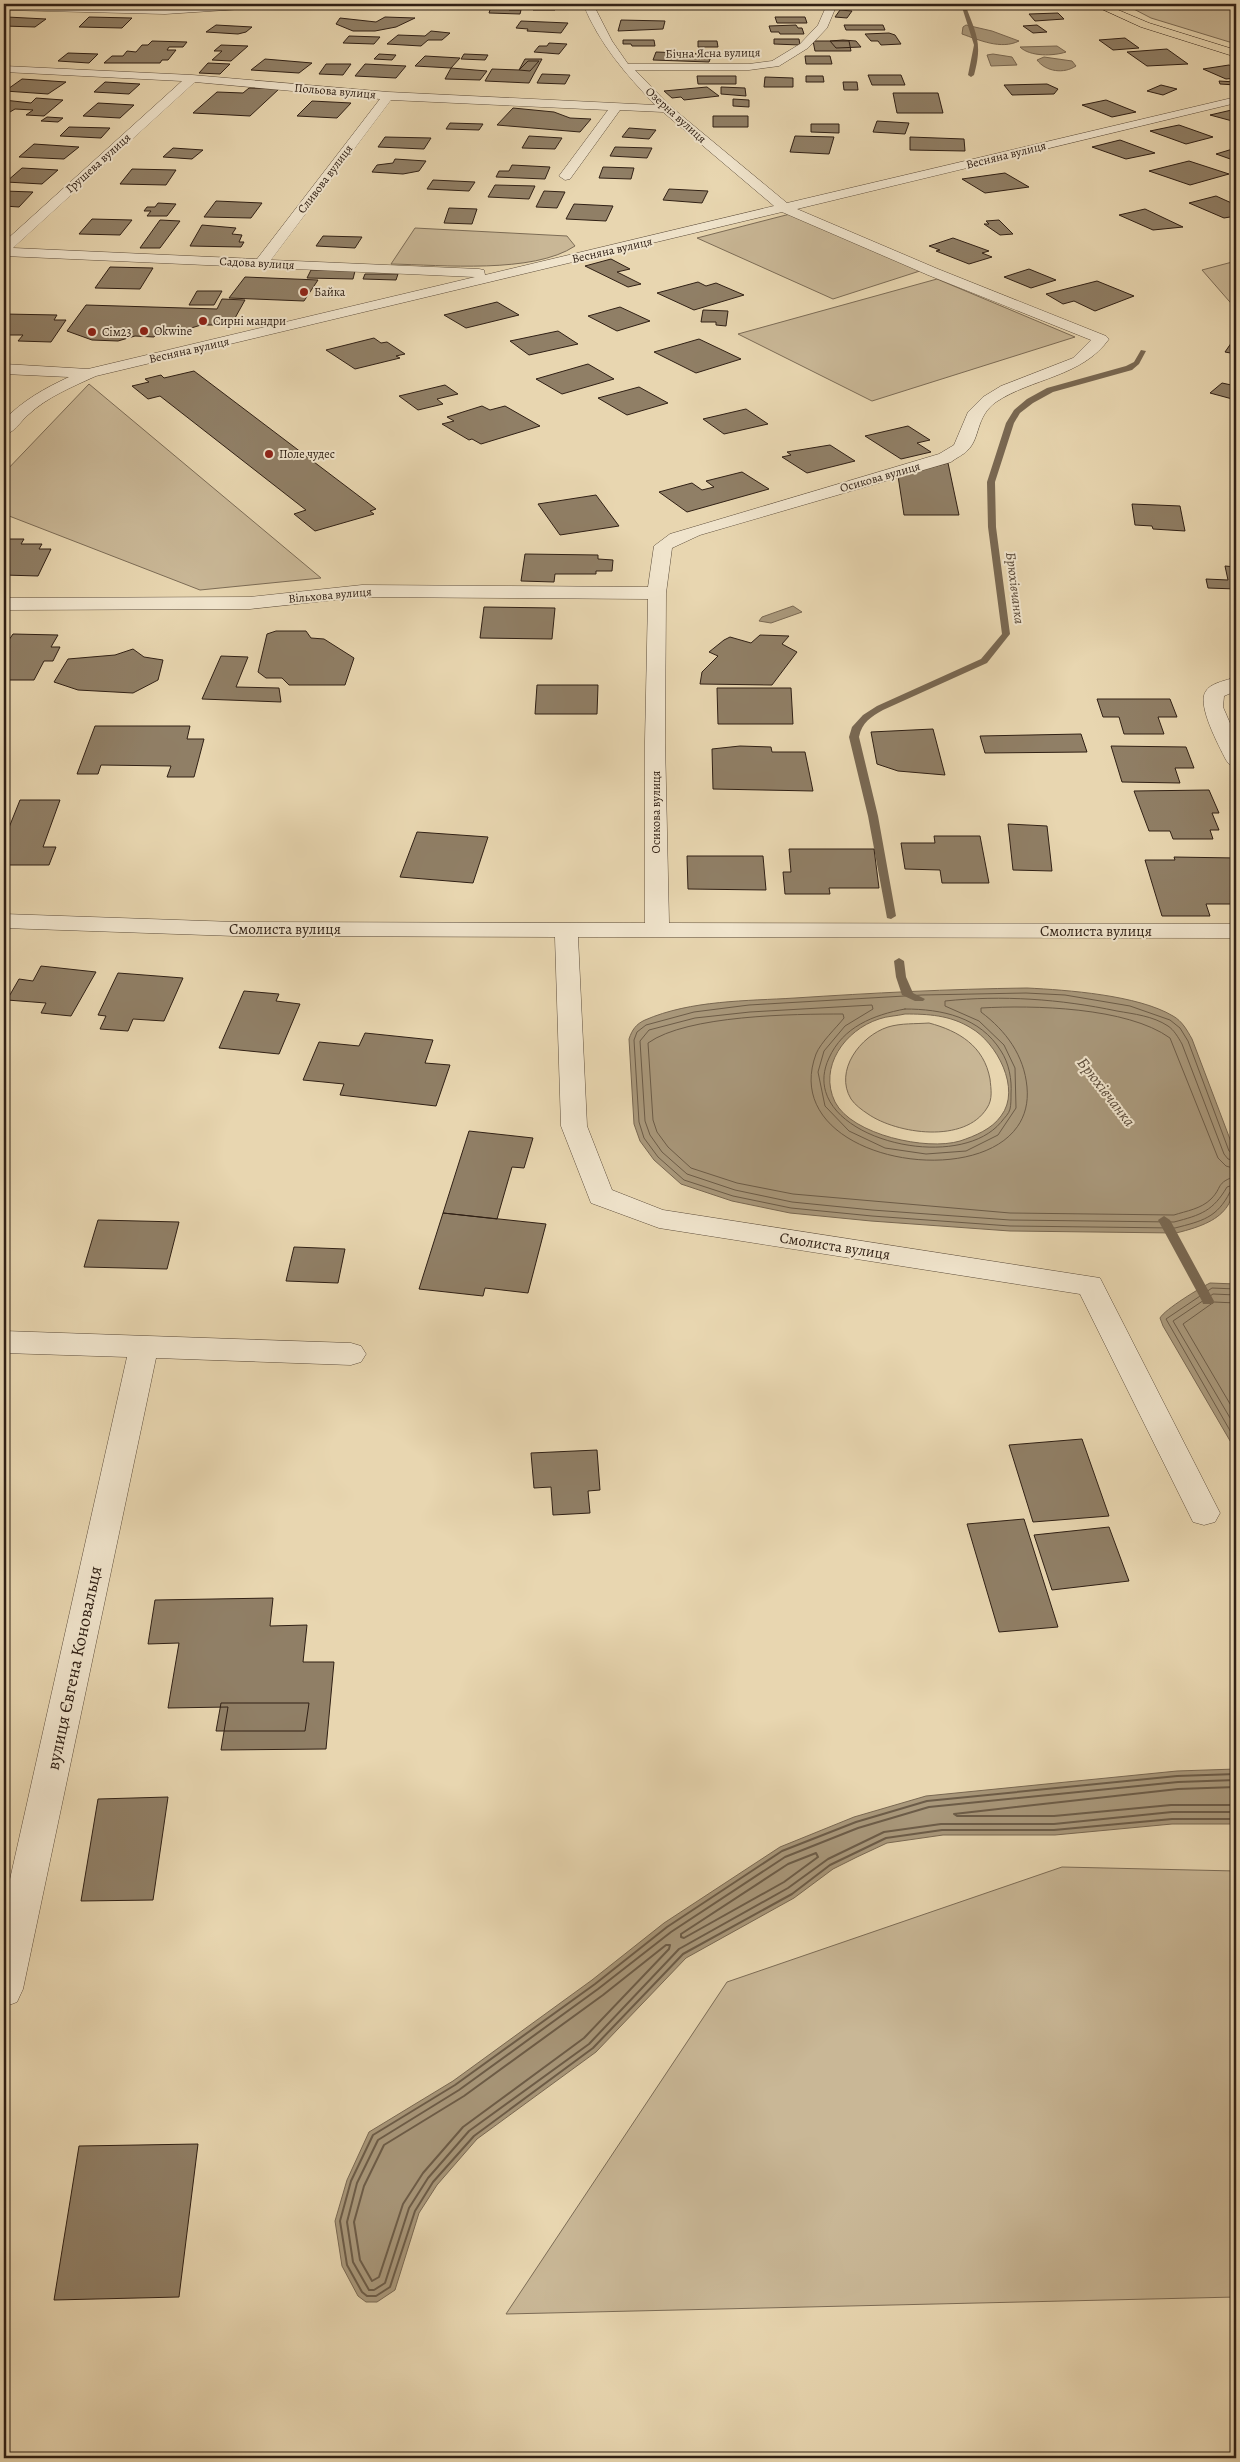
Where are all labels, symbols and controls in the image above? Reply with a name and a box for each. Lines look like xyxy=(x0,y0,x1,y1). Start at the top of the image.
street label: Бічна Ясна вулиця xyxy=(665,44,761,62)
street label: Польова вулиця xyxy=(294,79,377,103)
street label: Озерна вулиця xyxy=(642,83,710,147)
street label: Грушева вулиця xyxy=(62,129,134,197)
street label: Весняна вулиця xyxy=(964,137,1048,173)
street label: Сливова вулиця xyxy=(294,141,356,217)
street label: Весняна вулиця xyxy=(570,233,654,267)
street label: Садова вулиця xyxy=(219,253,295,273)
place label: Байка xyxy=(314,284,346,300)
marker: Байка xyxy=(298,286,310,298)
place label: Сирні мандри xyxy=(213,313,286,329)
marker: Сирні мандри xyxy=(197,315,209,327)
place label: Okwine xyxy=(154,323,192,339)
place label: Сім23 xyxy=(102,324,131,340)
marker: Okwine xyxy=(138,325,150,337)
marker: Сім23 xyxy=(86,326,98,338)
street label: Весняна вулиця xyxy=(147,333,231,367)
place label: Поле чудес xyxy=(279,446,335,462)
marker: Поле чудес xyxy=(263,448,275,460)
street label: Осикова вулиця xyxy=(838,458,922,496)
water label: Брюхівчанка xyxy=(1001,551,1029,626)
street label: Вільхова вулиця xyxy=(288,583,373,607)
street label: Осикова вулиця xyxy=(648,770,664,853)
street label: Смолиста вулиця xyxy=(229,919,341,939)
street label: Смолиста вулиця xyxy=(1040,921,1152,941)
water label: Брюхівчанка xyxy=(1072,1053,1140,1131)
street label: Смолиста вулиця xyxy=(778,1227,892,1265)
street label: вулиця Євгена Коновальця xyxy=(41,1564,107,1772)

